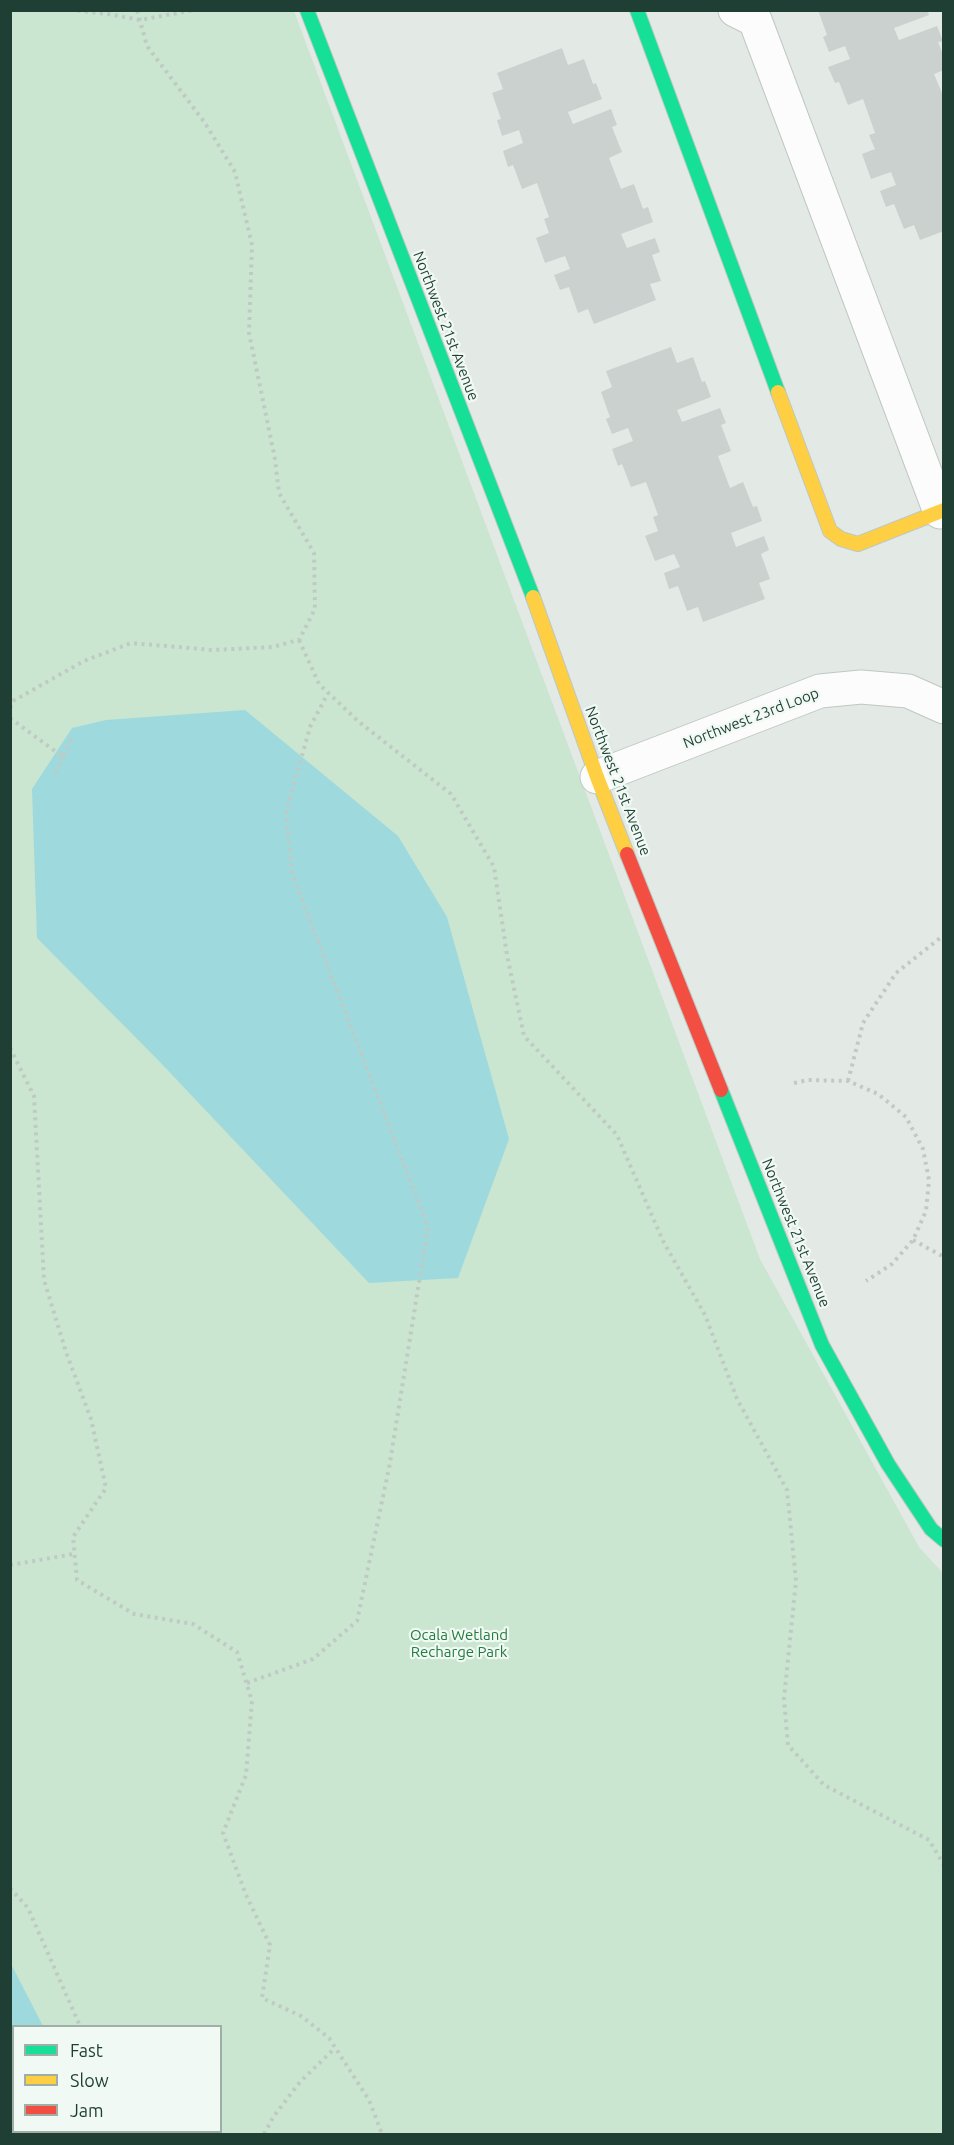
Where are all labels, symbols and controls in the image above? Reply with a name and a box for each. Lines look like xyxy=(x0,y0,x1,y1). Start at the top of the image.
street label: Northwest 21st Avenue xyxy=(409,249,483,403)
street label: Northwest 23rd Loop xyxy=(681,684,821,752)
street label: Northwest 21st Avenue xyxy=(581,704,655,858)
street label: Northwest 21st Avenue xyxy=(758,1156,834,1310)
park label: Ocala Wetland Recharge Park xyxy=(410,1626,508,1661)
legend xyxy=(12,2025,222,2133)
text: Fast xyxy=(70,2040,103,2060)
text: Slow xyxy=(70,2070,109,2090)
text: Jam xyxy=(70,2100,104,2120)

